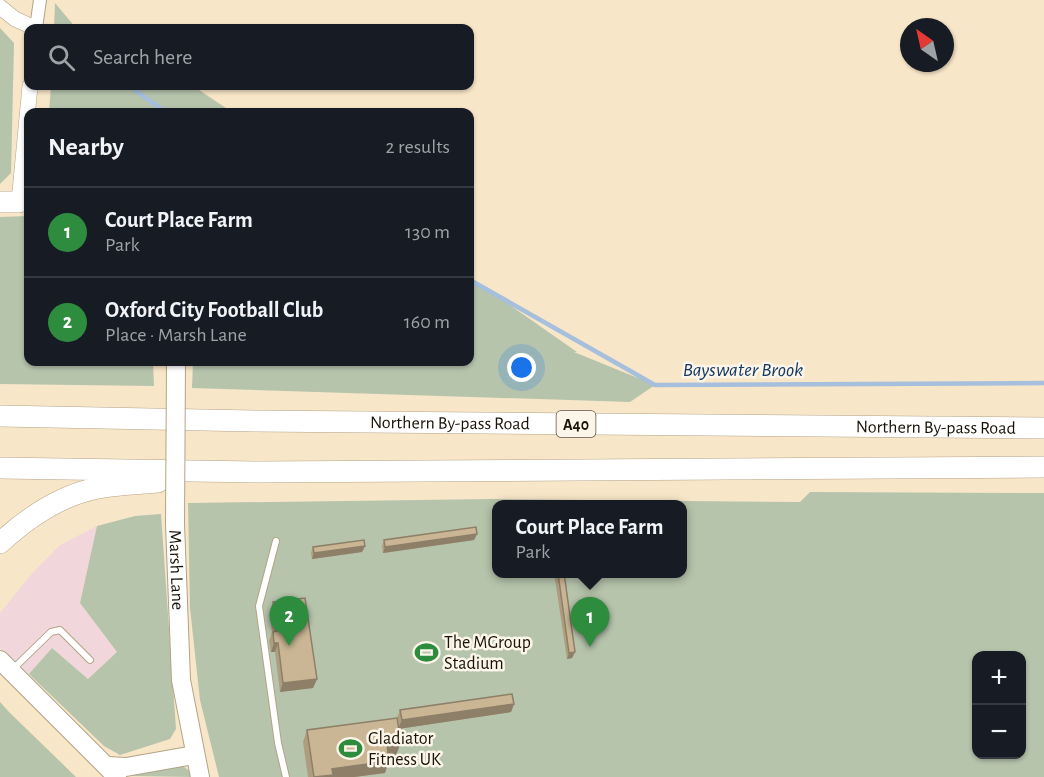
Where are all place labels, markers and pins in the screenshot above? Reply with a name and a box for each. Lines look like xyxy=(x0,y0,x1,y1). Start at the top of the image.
pin: 2 xyxy=(270,596,308,646)
pin: 1 xyxy=(570,598,610,647)
place label: The MGroup Stadium xyxy=(444,634,531,673)
sports icon: The MGroup Stadium xyxy=(413,639,439,665)
place label: Gladiator Fitness UK xyxy=(368,730,441,769)
sports icon: Gladiator Fitness UK xyxy=(337,735,363,761)

